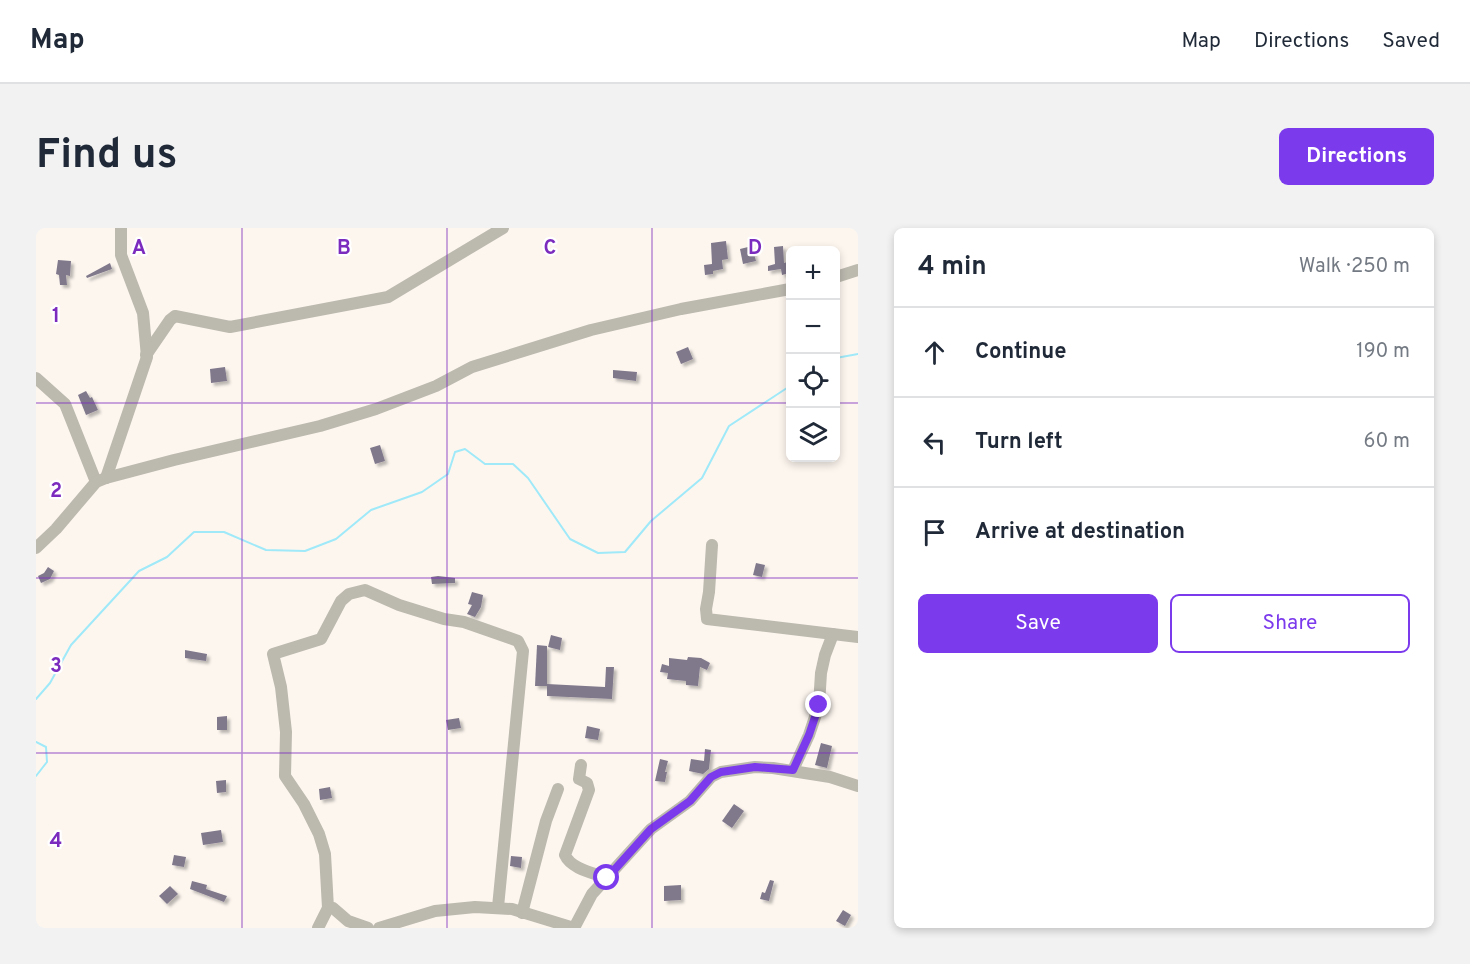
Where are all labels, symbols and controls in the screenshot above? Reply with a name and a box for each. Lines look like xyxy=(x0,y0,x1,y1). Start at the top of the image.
text: Map xyxy=(30,23,85,59)
text: Map xyxy=(1181,28,1221,55)
text: Directions xyxy=(1254,28,1349,55)
text: Saved xyxy=(1382,28,1440,55)
button: Directions xyxy=(1279,128,1434,185)
text: Find us xyxy=(36,130,177,183)
text: A xyxy=(132,236,146,262)
text: B xyxy=(337,236,351,262)
text: C xyxy=(544,236,556,262)
text: D xyxy=(748,236,762,262)
map controls xyxy=(786,246,840,462)
button: + xyxy=(786,246,840,300)
text: 4 min xyxy=(918,251,987,284)
text: Walk · 250 m xyxy=(1299,254,1410,280)
button: − xyxy=(786,300,840,354)
text: 1 xyxy=(52,304,60,330)
icon: ahead xyxy=(918,336,951,369)
text: Continue xyxy=(975,339,1066,366)
text: 190 m xyxy=(1356,339,1410,365)
button: locate xyxy=(786,354,840,408)
button: layers xyxy=(786,408,840,462)
icon: left xyxy=(918,426,951,459)
text: Turn left xyxy=(975,429,1063,456)
text: 60 m xyxy=(1364,429,1410,455)
text: 2 xyxy=(50,479,62,505)
icon: arrive xyxy=(918,516,951,549)
text: Arrive at destination xyxy=(975,519,1185,546)
button: Save xyxy=(918,594,1158,653)
button: Share xyxy=(1170,594,1410,653)
text: 3 xyxy=(50,654,62,680)
route end xyxy=(805,691,831,717)
text: 4 xyxy=(50,829,62,855)
route start xyxy=(593,864,619,890)

